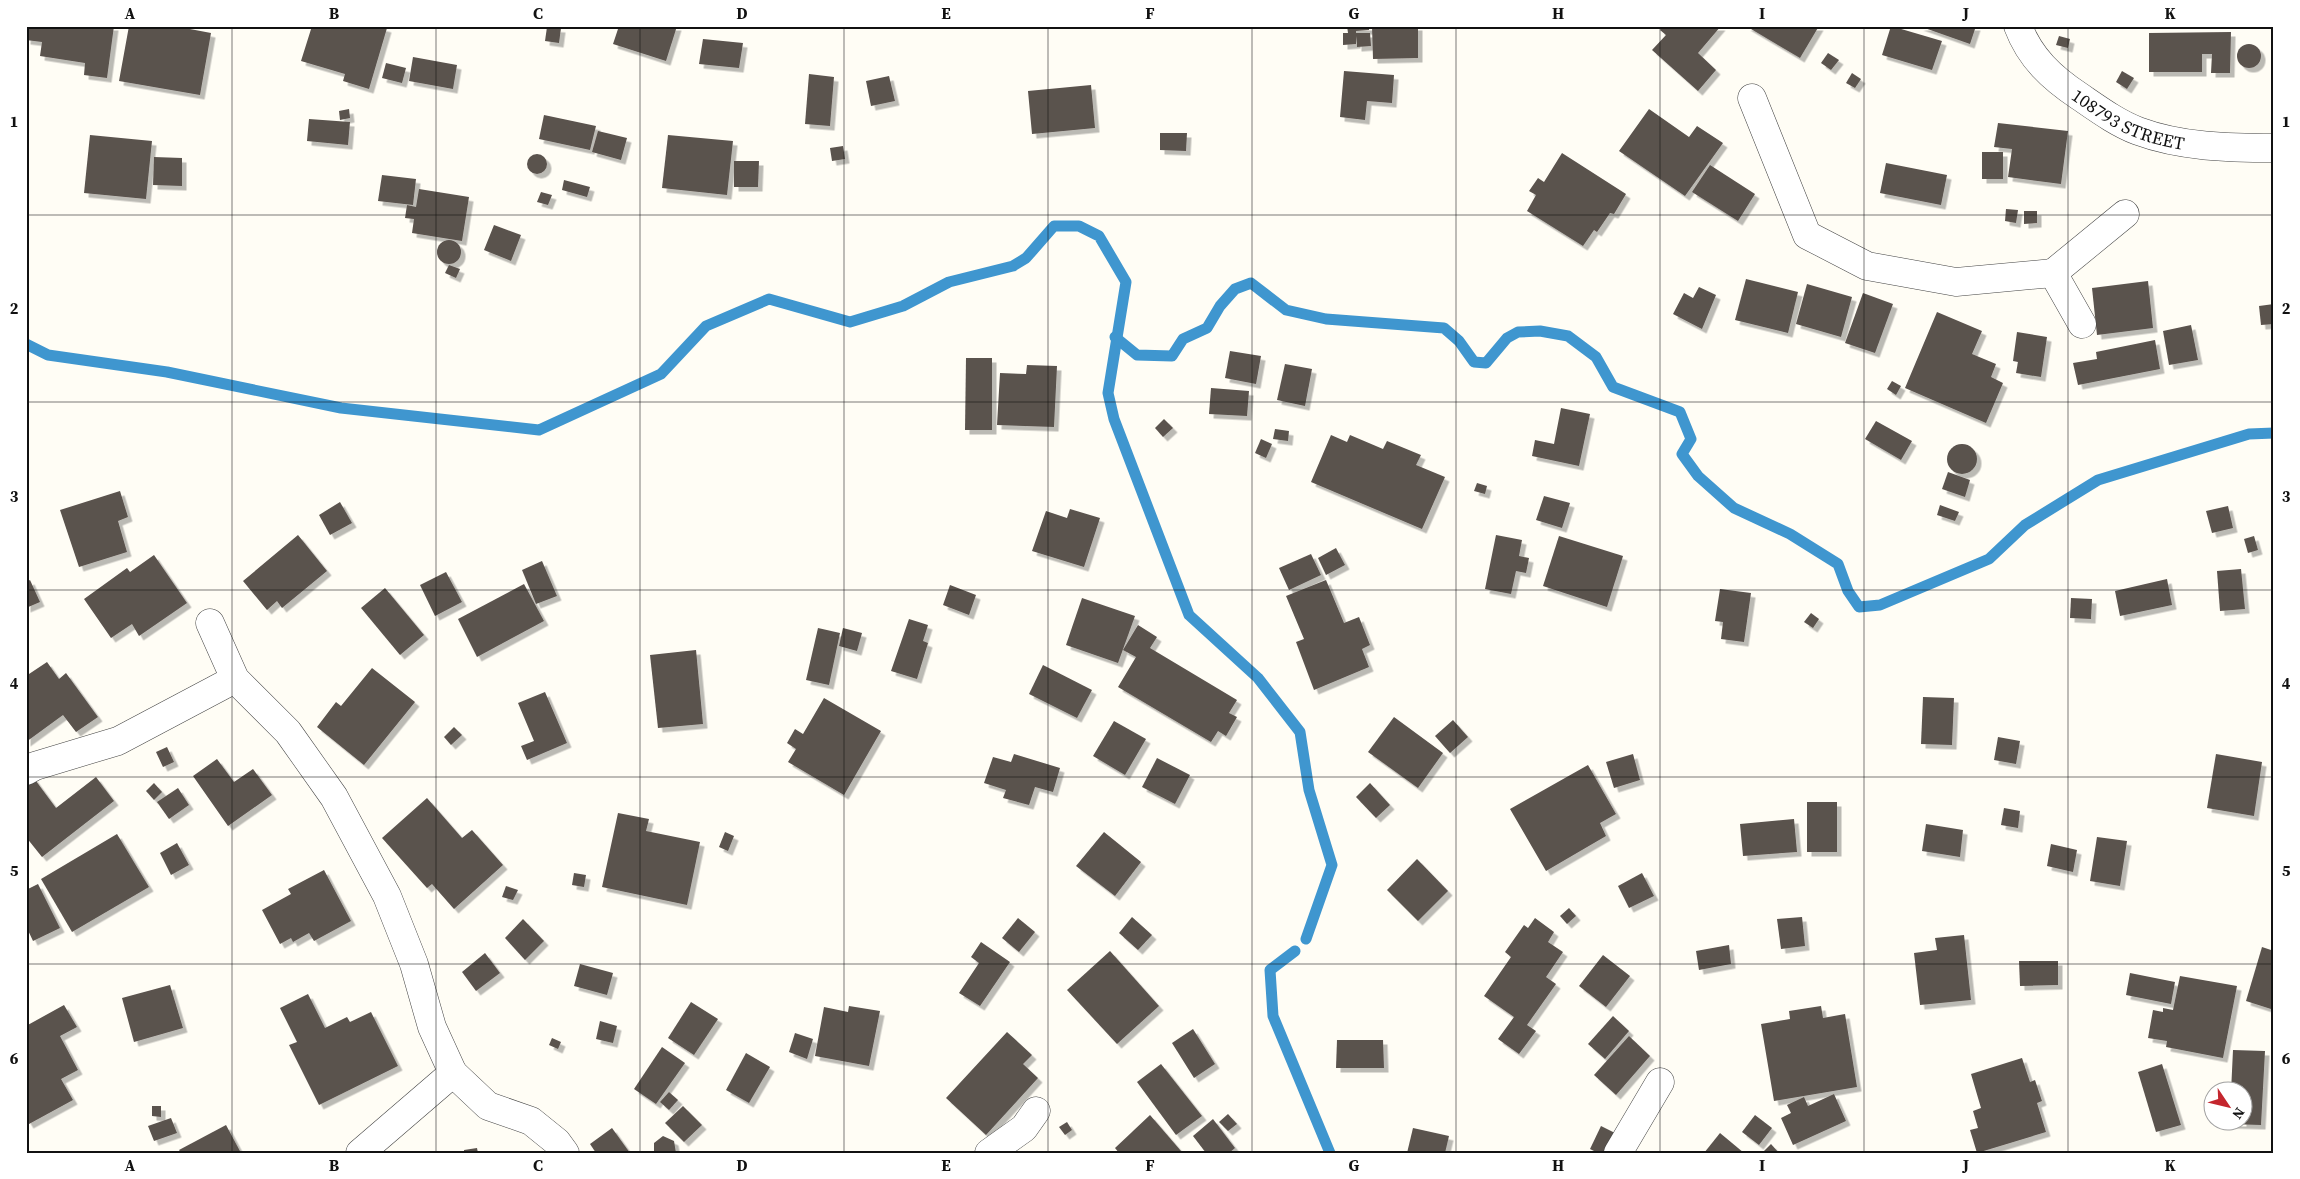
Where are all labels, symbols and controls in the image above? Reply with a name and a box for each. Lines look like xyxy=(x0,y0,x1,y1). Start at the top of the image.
text: A xyxy=(125,2,136,24)
text: B xyxy=(329,2,340,24)
text: C xyxy=(533,2,543,24)
text: D xyxy=(736,2,748,24)
text: E xyxy=(941,2,951,24)
text: F xyxy=(1145,2,1155,24)
text: G xyxy=(1349,2,1360,24)
text: H xyxy=(1552,2,1564,24)
text: I xyxy=(1759,2,1765,24)
text: J xyxy=(1962,2,1969,24)
text: K xyxy=(2164,2,2176,24)
street label: 108793 STREET xyxy=(2067,82,2187,155)
text: 1 xyxy=(10,110,18,132)
text: 1 xyxy=(2282,110,2290,132)
text: 2 xyxy=(10,297,19,319)
text: 2 xyxy=(2282,297,2291,319)
text: 3 xyxy=(10,485,19,507)
text: 3 xyxy=(2282,485,2291,507)
text: 4 xyxy=(10,672,19,694)
text: 4 xyxy=(2282,672,2291,694)
text: 5 xyxy=(10,859,19,881)
text: 5 xyxy=(2282,859,2291,881)
text: 6 xyxy=(10,1047,19,1069)
text: 6 xyxy=(2282,1047,2291,1069)
north arrow xyxy=(2202,1082,2252,1132)
text: N xyxy=(2228,1104,2250,1123)
text: A xyxy=(125,1154,136,1176)
text: B xyxy=(329,1154,340,1176)
text: C xyxy=(533,1154,543,1176)
text: D xyxy=(736,1154,748,1176)
text: E xyxy=(941,1154,951,1176)
text: F xyxy=(1145,1154,1155,1176)
text: G xyxy=(1349,1154,1360,1176)
text: H xyxy=(1552,1154,1564,1176)
text: I xyxy=(1759,1154,1765,1176)
text: J xyxy=(1962,1154,1969,1176)
text: K xyxy=(2164,1154,2176,1176)

